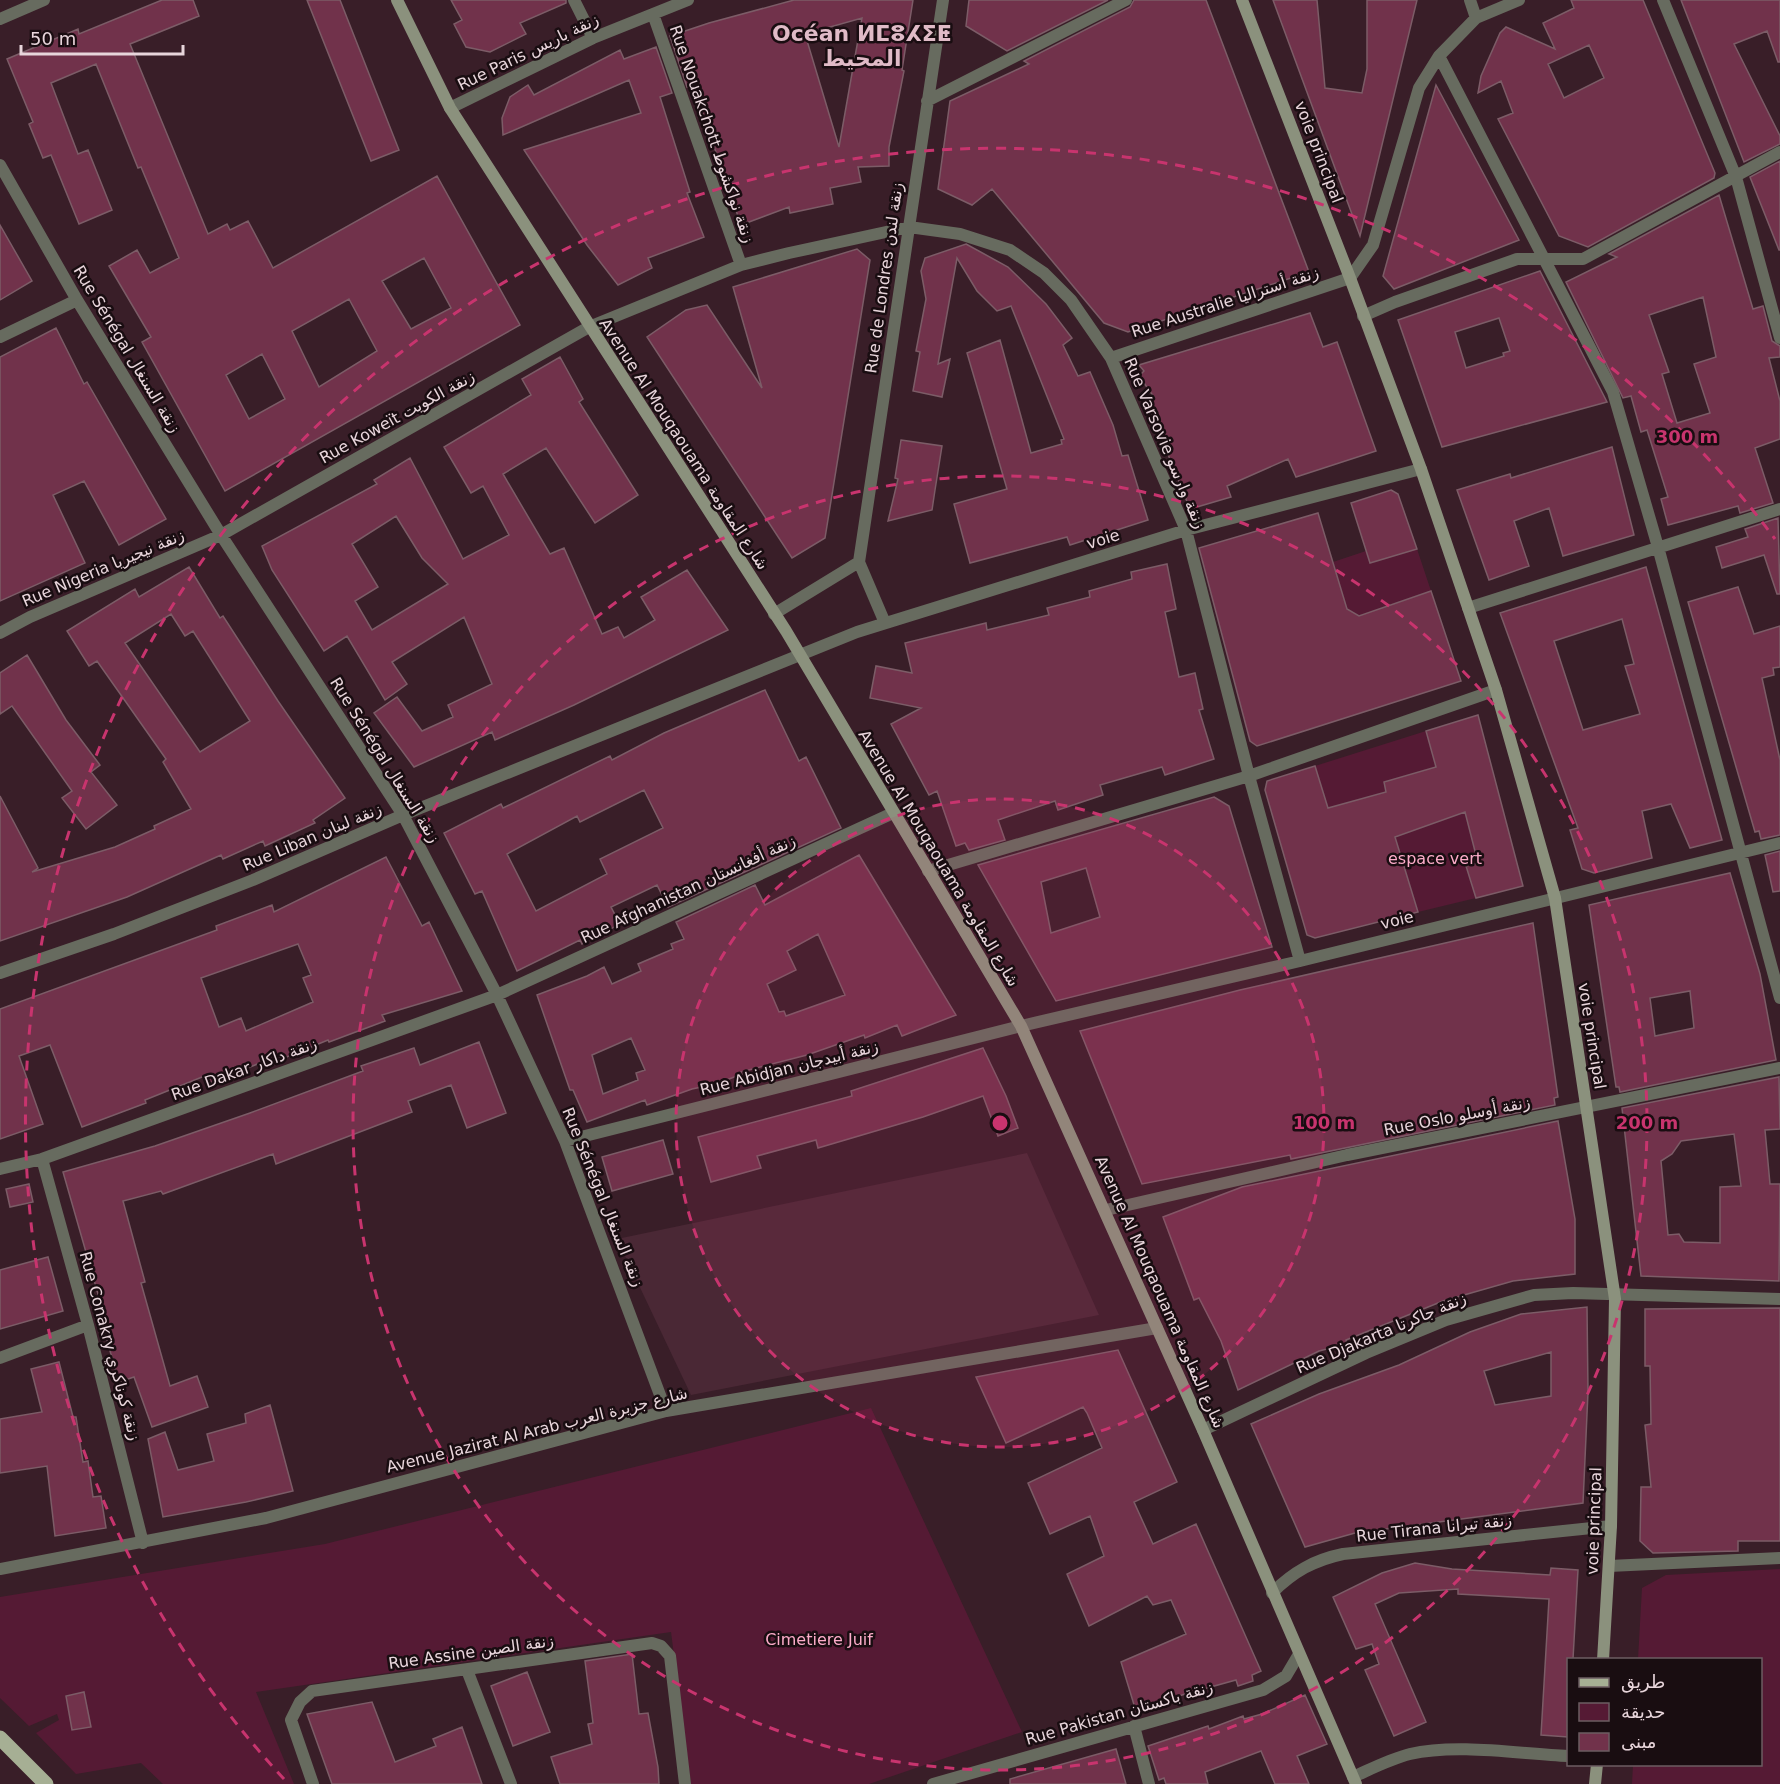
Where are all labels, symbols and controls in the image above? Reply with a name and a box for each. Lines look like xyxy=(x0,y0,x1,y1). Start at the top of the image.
street label: Rue Paris زنقة باريس xyxy=(454,10,602,95)
scale bar xyxy=(21,18,183,56)
district label: Océan ⵍⵎⵓⵃⵉⵟ المحيط xyxy=(772,21,952,71)
street label: Rue Nouakchott زنقة نواكشوط xyxy=(665,23,758,246)
text: 50 m xyxy=(30,28,76,49)
street label: voie principal xyxy=(1291,98,1347,206)
street label: Rue de Londres زنقة لندن xyxy=(861,181,908,375)
street label: Rue Sénégal زنقة السنغال xyxy=(69,262,184,436)
street label: Rue Australie زنقة أستراليا xyxy=(1129,262,1321,342)
street label: Avenue Al Mouqaouama شارع المقاومة xyxy=(595,315,773,574)
street label: Rue Varsovie زنقة وارسو xyxy=(1119,355,1210,532)
street label: Rue Koweït زنقة الكويت xyxy=(316,366,478,468)
text: 300 m xyxy=(1656,426,1718,447)
street label: Rue Nigeria زنقة نيجيريا xyxy=(19,525,187,612)
street label: voie xyxy=(1084,525,1122,553)
street label: Rue Sénégal زنقة السنغال xyxy=(325,674,444,847)
street label: Avenue Al Mouqaouama شارع المقاومة xyxy=(854,726,1023,990)
street label: Rue Liban زنقة لبنان xyxy=(240,799,385,876)
street label: Rue Afghanistan زنقة أفغانستان xyxy=(577,830,799,948)
park label: espace vert xyxy=(1388,849,1482,868)
street label: voie xyxy=(1378,907,1416,933)
street label: voie principal xyxy=(1574,981,1610,1091)
street label: Rue Dakar زنقة داكار xyxy=(168,1034,320,1105)
street label: Rue Abidjan زنقة أبيدجان xyxy=(698,1036,880,1100)
street label: Rue Oslo زنقة أوسلو xyxy=(1382,1091,1532,1141)
street label: Rue Sénégal زنقة السنغال xyxy=(557,1105,648,1290)
text: 100 m xyxy=(1293,1112,1355,1133)
text: 200 m xyxy=(1616,1112,1678,1133)
centre of rings xyxy=(990,1113,1010,1133)
street label: Avenue Al Mouqaouama شارع المقاومة xyxy=(1090,1153,1229,1431)
street label: Rue Conakry زنقة كوناكري xyxy=(75,1249,144,1443)
street label: Rue Djakarta زنقة جاكرتا xyxy=(1293,1288,1469,1378)
street label: Avenue Jazirat Al Arab شارع جزيرة العرب xyxy=(384,1383,690,1478)
street label: voie principal xyxy=(1583,1467,1605,1575)
street label: Rue Tirana زنقة تيرانا xyxy=(1355,1510,1513,1547)
park label: Cimetiere Juif xyxy=(765,1630,873,1649)
street label: Rue Assine زنقة الصين xyxy=(387,1631,555,1674)
legend xyxy=(1567,1658,1762,1766)
text: طريق xyxy=(1621,1671,1665,1693)
street label: Rue Pakistan زنقة باكستان xyxy=(1023,1677,1215,1750)
text: حديقة xyxy=(1621,1701,1665,1722)
text: مبنى xyxy=(1621,1731,1657,1752)

